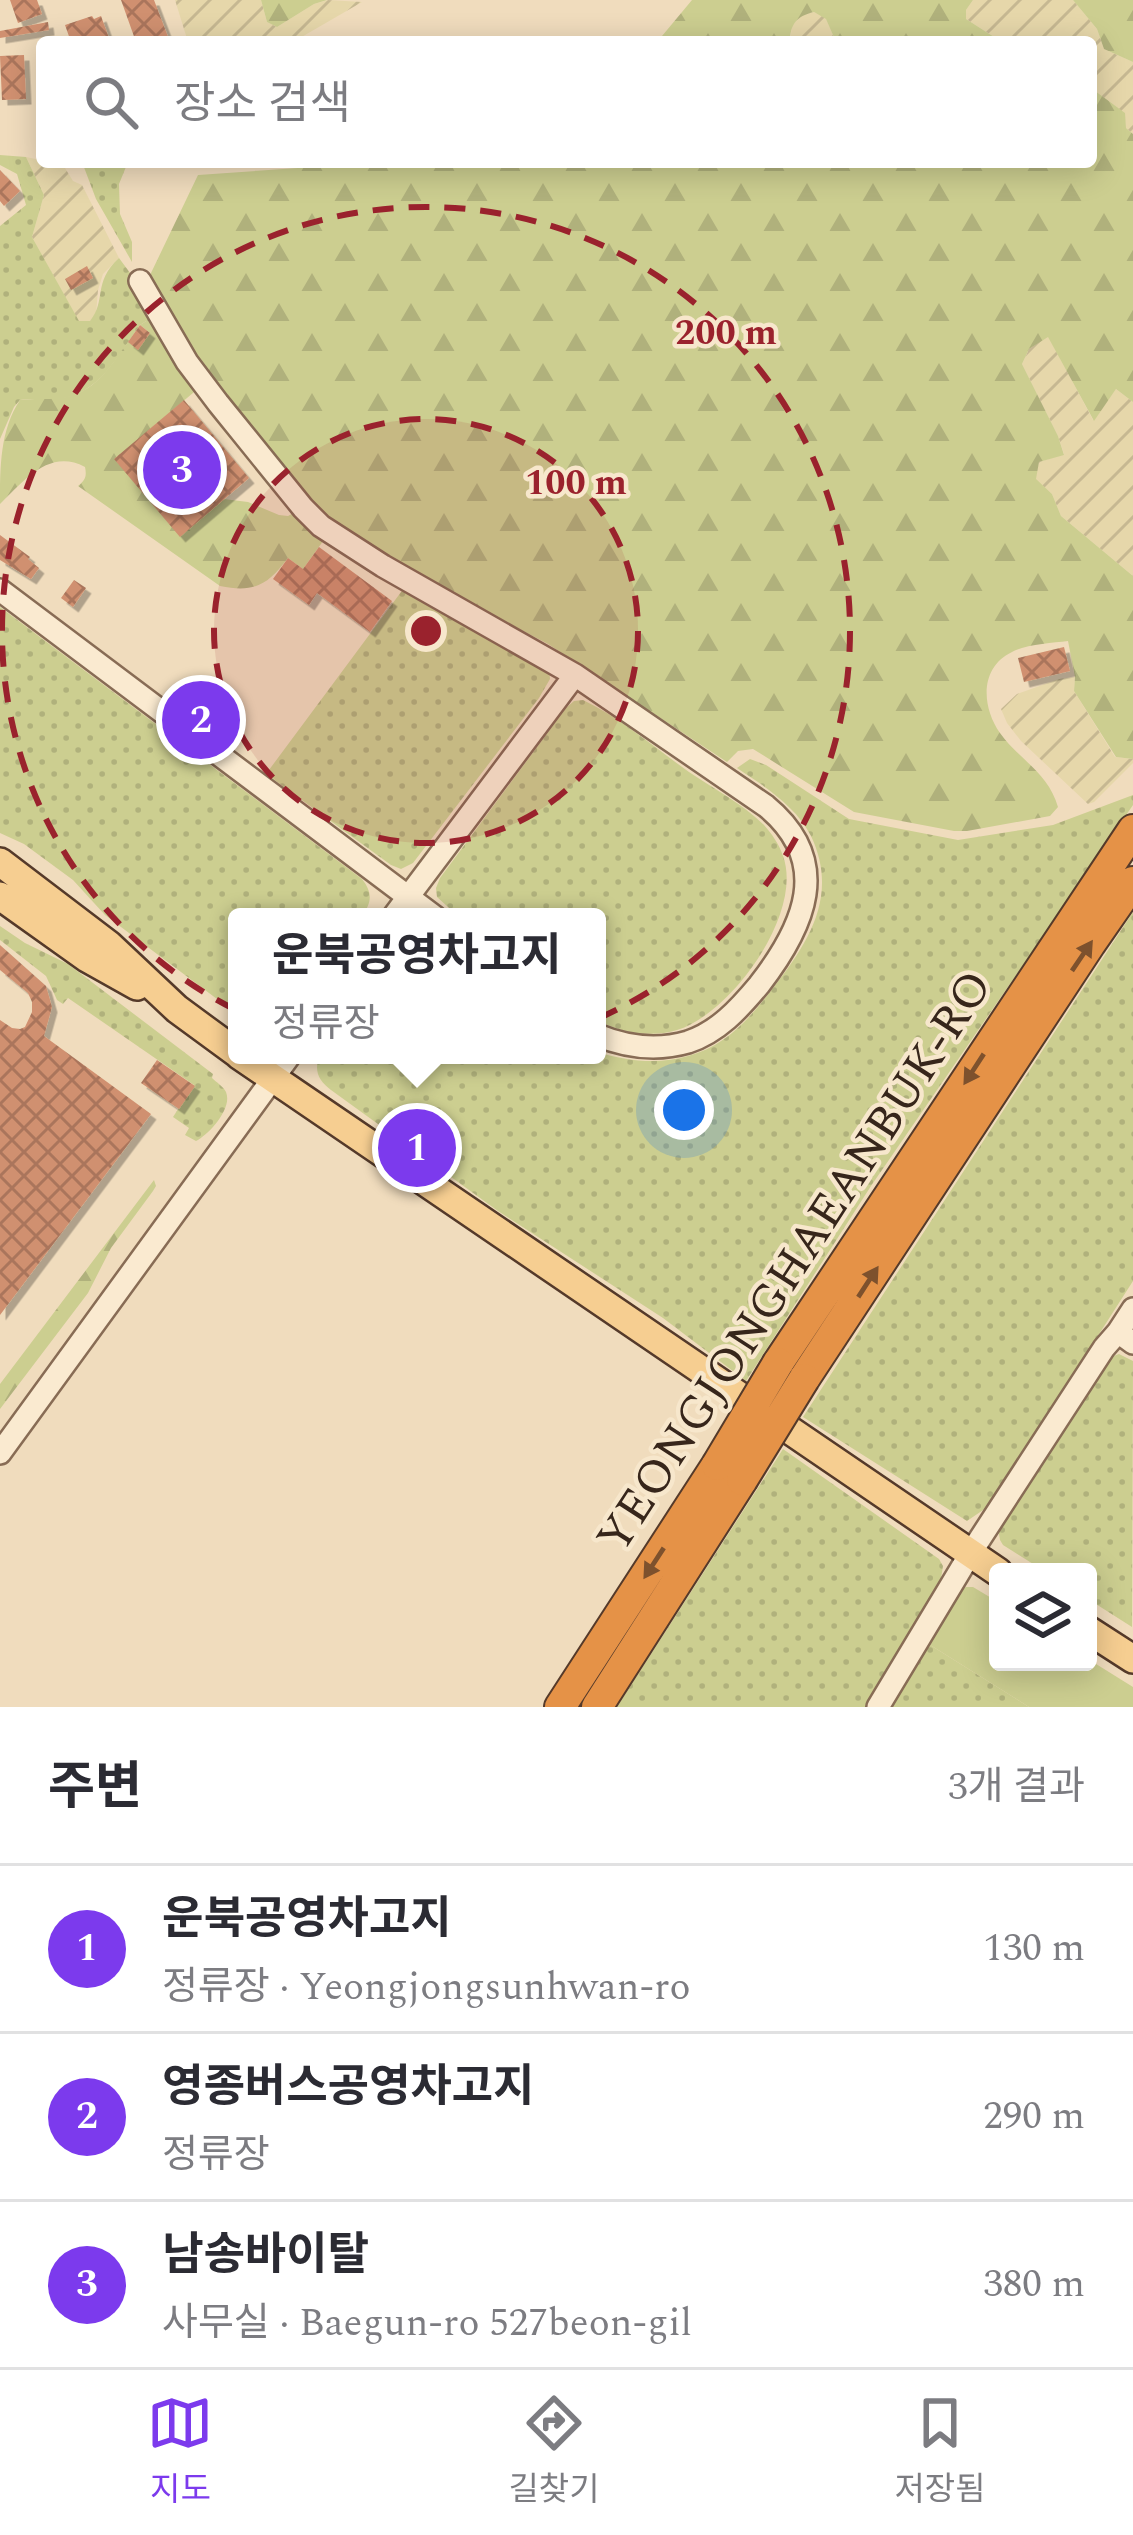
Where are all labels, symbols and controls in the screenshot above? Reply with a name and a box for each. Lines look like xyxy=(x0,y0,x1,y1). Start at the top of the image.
search box xyxy=(36,36,1097,168)
icon: search xyxy=(78,69,144,135)
text: 장소 검색 xyxy=(174,70,351,139)
text: 200 m xyxy=(675,306,777,361)
pin: 3 xyxy=(143,425,221,515)
text: 100 m xyxy=(525,456,627,511)
centre of rings xyxy=(405,610,447,652)
pin: 2 xyxy=(162,675,240,765)
popup xyxy=(228,908,606,1064)
text: 운북공영차고지 xyxy=(272,922,562,991)
one-way arrow xyxy=(1070,939,1092,972)
street label: YEONGJONGHAEANBUK-RO xyxy=(578,956,1012,1568)
text: 정류장 xyxy=(272,995,380,1054)
one-way arrow xyxy=(963,1053,985,1086)
your location xyxy=(654,1080,714,1140)
pin: 1 xyxy=(378,1103,456,1193)
one-way arrow xyxy=(856,1265,878,1298)
one-way arrow xyxy=(644,1547,666,1580)
map controls xyxy=(989,1563,1097,1671)
button: layers xyxy=(989,1563,1097,1671)
text: 주변 xyxy=(48,1749,142,1827)
text: 3개 결과 xyxy=(948,1758,1085,1817)
text: 운북공영차고지 xyxy=(162,1885,452,1954)
text: 1 xyxy=(76,1919,98,1978)
text: 130 m xyxy=(983,1919,1085,1978)
text: 정류장 · Yeongjongsunhwan-ro xyxy=(162,1958,691,2017)
text: 영종버스공영차고지 xyxy=(162,2053,535,2122)
text: 2 xyxy=(76,2087,98,2146)
text: 290 m xyxy=(983,2087,1085,2146)
text: 정류장 xyxy=(162,2126,270,2185)
text: 남송바이탈 xyxy=(162,2221,369,2290)
text: 3 xyxy=(76,2255,98,2314)
text: 380 m xyxy=(983,2255,1085,2314)
text: 사무실 · Baegun-ro 527beon-gil xyxy=(162,2294,692,2353)
tab: 지도 xyxy=(147,2390,213,2515)
tab: 길찾기 xyxy=(508,2390,600,2515)
tab: 저장됨 xyxy=(894,2390,986,2515)

